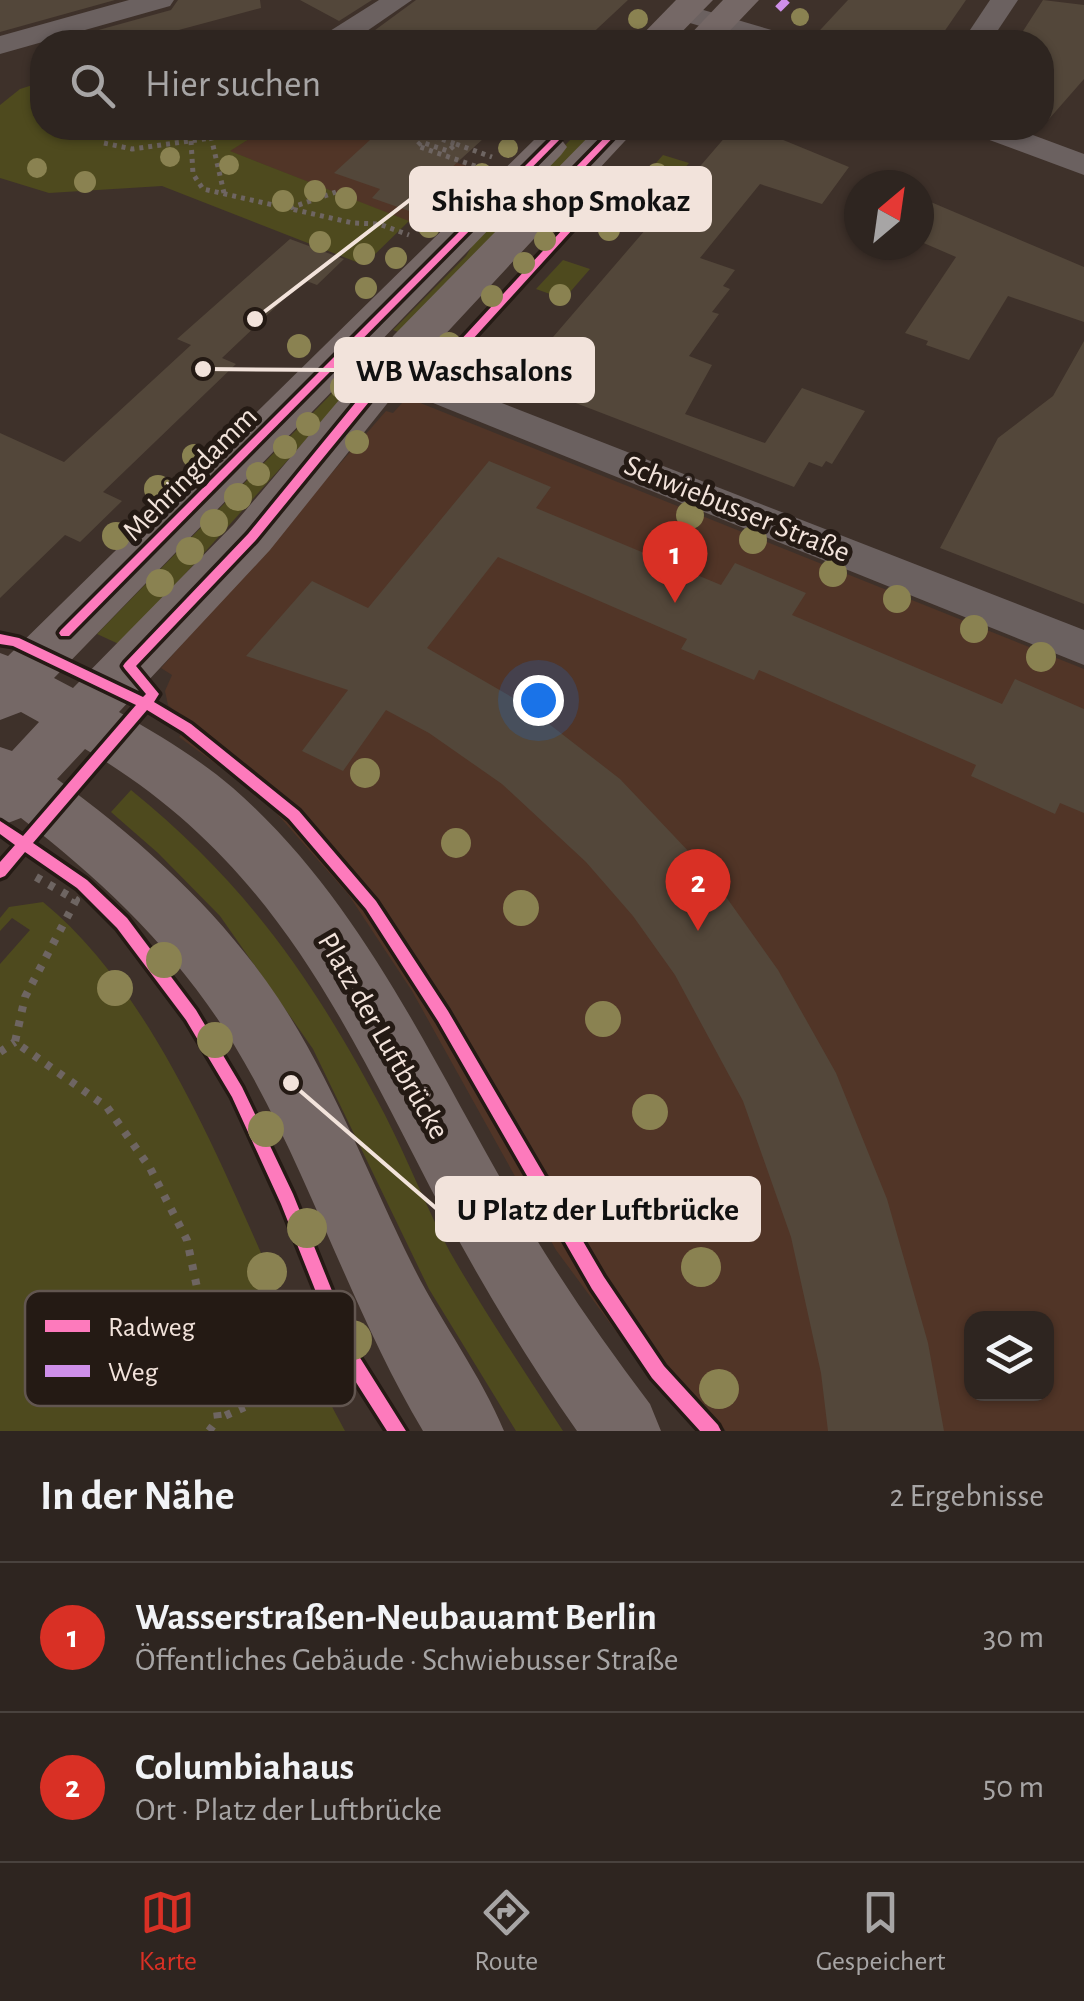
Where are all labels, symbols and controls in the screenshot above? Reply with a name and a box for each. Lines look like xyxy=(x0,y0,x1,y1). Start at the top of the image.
search box xyxy=(30,30,1054,140)
icon: search xyxy=(65,58,120,113)
text: Hier suchen xyxy=(145,66,321,104)
callout: Shisha shop Smokaz xyxy=(411,168,710,230)
north arrow xyxy=(844,170,934,260)
text: Shisha shop Smokaz xyxy=(432,185,690,217)
callout: WB Waschsalons xyxy=(336,339,593,401)
text: WB Waschsalons xyxy=(355,355,573,387)
street label: Mehringdamm xyxy=(117,401,263,547)
street label: Schwiebusser Straße xyxy=(620,450,854,568)
pin: 1 xyxy=(642,520,708,603)
your location xyxy=(513,675,564,726)
pin: 2 xyxy=(666,848,730,931)
street label: Platz der Luftbrücke xyxy=(312,928,454,1144)
callout: U Platz der Luftbrücke xyxy=(437,1178,759,1240)
text: U Platz der Luftbrücke xyxy=(457,1194,739,1226)
legend xyxy=(25,1291,355,1406)
map controls xyxy=(964,1311,1054,1401)
button: layers xyxy=(964,1311,1054,1401)
text: Radweg xyxy=(108,1314,195,1342)
text: Weg xyxy=(108,1359,158,1387)
text: In der Nähe xyxy=(40,1475,235,1517)
text: 2 Ergebnisse xyxy=(890,1480,1044,1512)
text: Wasserstraßen-Neubauamt Berlin xyxy=(135,1599,657,1637)
text: 1 xyxy=(67,1621,78,1653)
text: 30 m xyxy=(983,1621,1044,1653)
text: Öffentliches Gebäude · Schwiebusser Straße xyxy=(135,1644,678,1676)
text: Columbiahaus xyxy=(135,1749,354,1787)
text: 2 xyxy=(65,1771,80,1803)
text: 50 m xyxy=(983,1771,1044,1803)
text: Ort · Platz der Luftbrücke xyxy=(135,1794,442,1826)
tab: Karte xyxy=(139,1885,197,1979)
tab: Route xyxy=(474,1885,538,1979)
tab: Gespeichert xyxy=(816,1885,945,1979)

